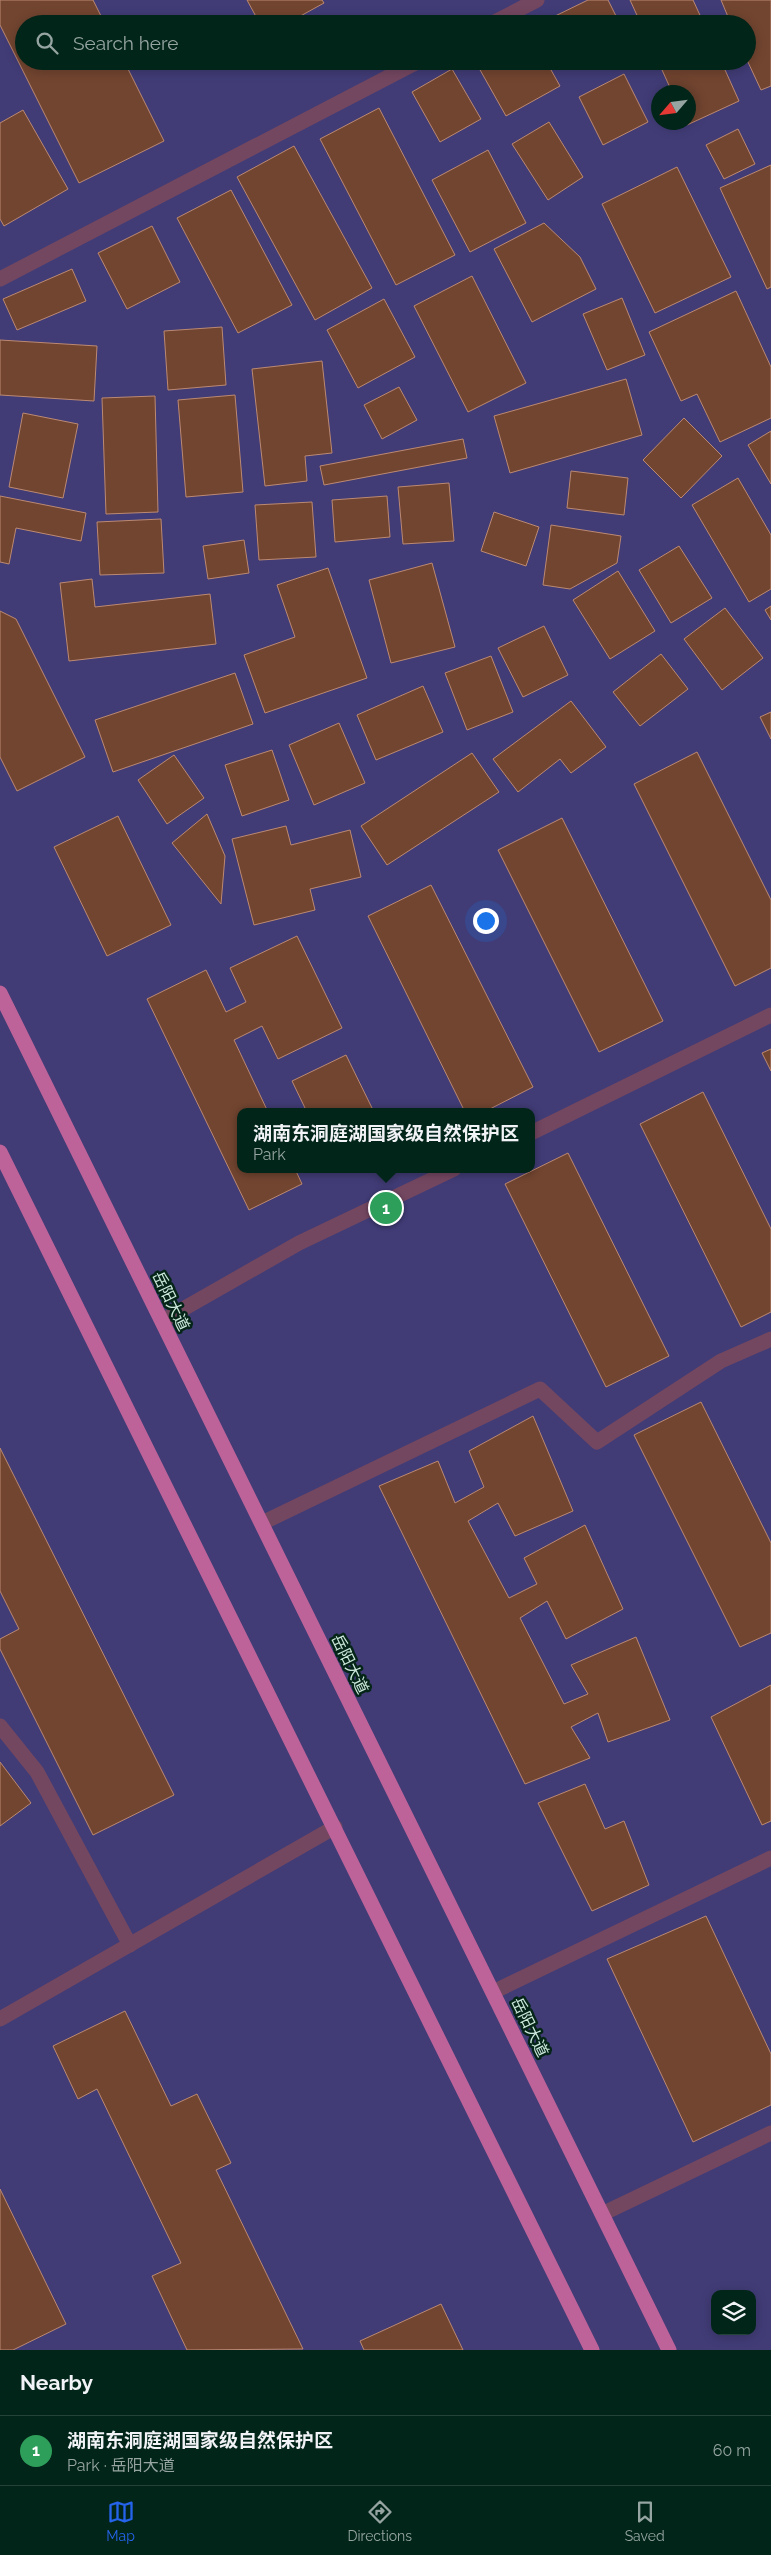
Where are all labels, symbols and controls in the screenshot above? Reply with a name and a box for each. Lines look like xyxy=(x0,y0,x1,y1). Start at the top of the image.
search box xyxy=(15,15,756,70)
icon: search xyxy=(33,29,61,57)
text: Search here xyxy=(73,32,179,54)
north arrow xyxy=(651,85,696,130)
your location xyxy=(473,908,499,934)
popup xyxy=(237,1108,535,1173)
text: 湖南东洞庭湖国家级自然保护区 xyxy=(253,1122,519,1144)
text: Park xyxy=(253,1145,286,1164)
pin: 1 xyxy=(370,1189,402,1227)
street label: 岳阳大道 xyxy=(148,1268,194,1334)
street label: 岳阳大道 xyxy=(327,1631,373,1697)
street label: 岳阳大道 xyxy=(507,1994,553,2060)
map controls xyxy=(711,2290,756,2335)
button: layers xyxy=(711,2290,756,2335)
text: Nearby xyxy=(20,2370,93,2395)
text: 湖南东洞庭湖国家级自然保护区 xyxy=(67,2429,333,2451)
text: 1 xyxy=(32,2441,40,2460)
text: 60 m xyxy=(713,2441,751,2460)
text: Park · 岳阳大道 xyxy=(67,2456,175,2475)
tab: Map xyxy=(106,2498,135,2544)
tab: Directions xyxy=(347,2498,412,2544)
tab: Saved xyxy=(625,2498,665,2544)

